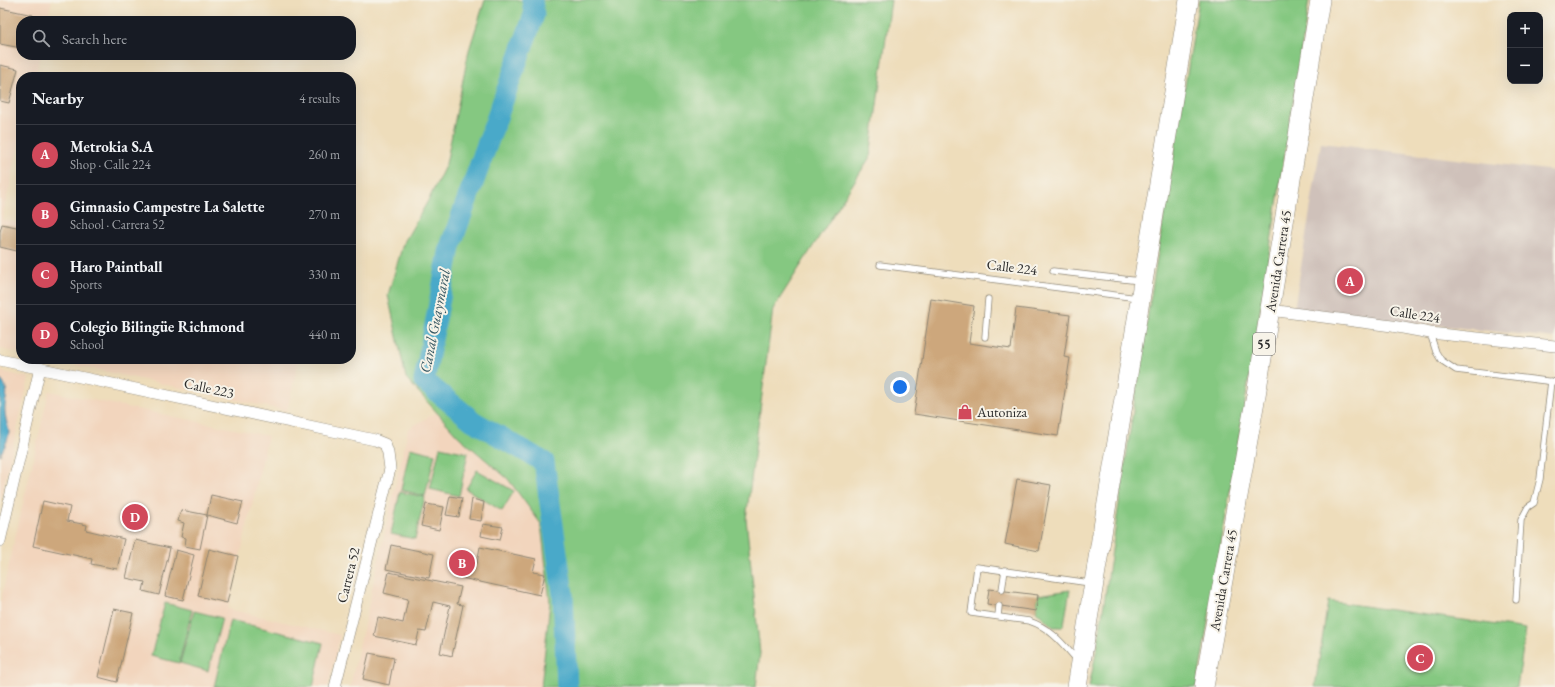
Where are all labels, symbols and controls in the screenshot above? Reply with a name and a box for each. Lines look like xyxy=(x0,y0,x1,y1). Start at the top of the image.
map controls xyxy=(1507,12,1543,84)
button: + xyxy=(1507,12,1543,48)
search box xyxy=(16,16,356,60)
icon: search xyxy=(30,27,52,49)
text: Search here xyxy=(62,29,127,48)
button: − xyxy=(1507,48,1543,84)
text: Nearby xyxy=(32,87,84,109)
text: 4 results xyxy=(299,90,340,107)
text: Metrokia S.A xyxy=(70,137,153,156)
text: A xyxy=(40,146,50,163)
text: 260 m xyxy=(309,146,340,163)
text: Shop · Calle 224 xyxy=(70,156,151,173)
text: Gimnasio Campestre La Salette xyxy=(70,197,265,216)
text: B xyxy=(41,206,49,223)
text: 270 m xyxy=(309,206,340,223)
street label: Avenida Carrera 45 xyxy=(1261,209,1295,314)
text: School · Carrera 52 xyxy=(70,216,164,233)
street label: Calle 224 xyxy=(986,255,1039,279)
text: Haro Paintball xyxy=(70,257,163,276)
text: C xyxy=(40,266,50,283)
text: 330 m xyxy=(309,266,340,283)
pin: A xyxy=(1337,266,1363,296)
water label: Canal Guaymaral xyxy=(415,267,454,374)
text: Sports xyxy=(70,276,102,293)
street label: Calle 224 xyxy=(1389,301,1442,327)
text: Colegio Bilingüe Richmond xyxy=(70,317,245,336)
text: D xyxy=(40,326,50,343)
text: 440 m xyxy=(309,326,340,343)
road number: 55 xyxy=(1253,333,1275,355)
text: School xyxy=(70,336,104,353)
street label: Calle 223 xyxy=(182,374,236,402)
your location xyxy=(890,377,910,397)
shop icon: Autoniza xyxy=(956,403,974,421)
place label: Autoniza xyxy=(976,403,1027,421)
pin: D xyxy=(122,502,148,532)
street label: Avenida Carrera 45 xyxy=(1205,528,1241,633)
street label: Carrera 52 xyxy=(332,545,364,605)
pin: B xyxy=(449,548,475,578)
pin: C xyxy=(1407,643,1433,673)

